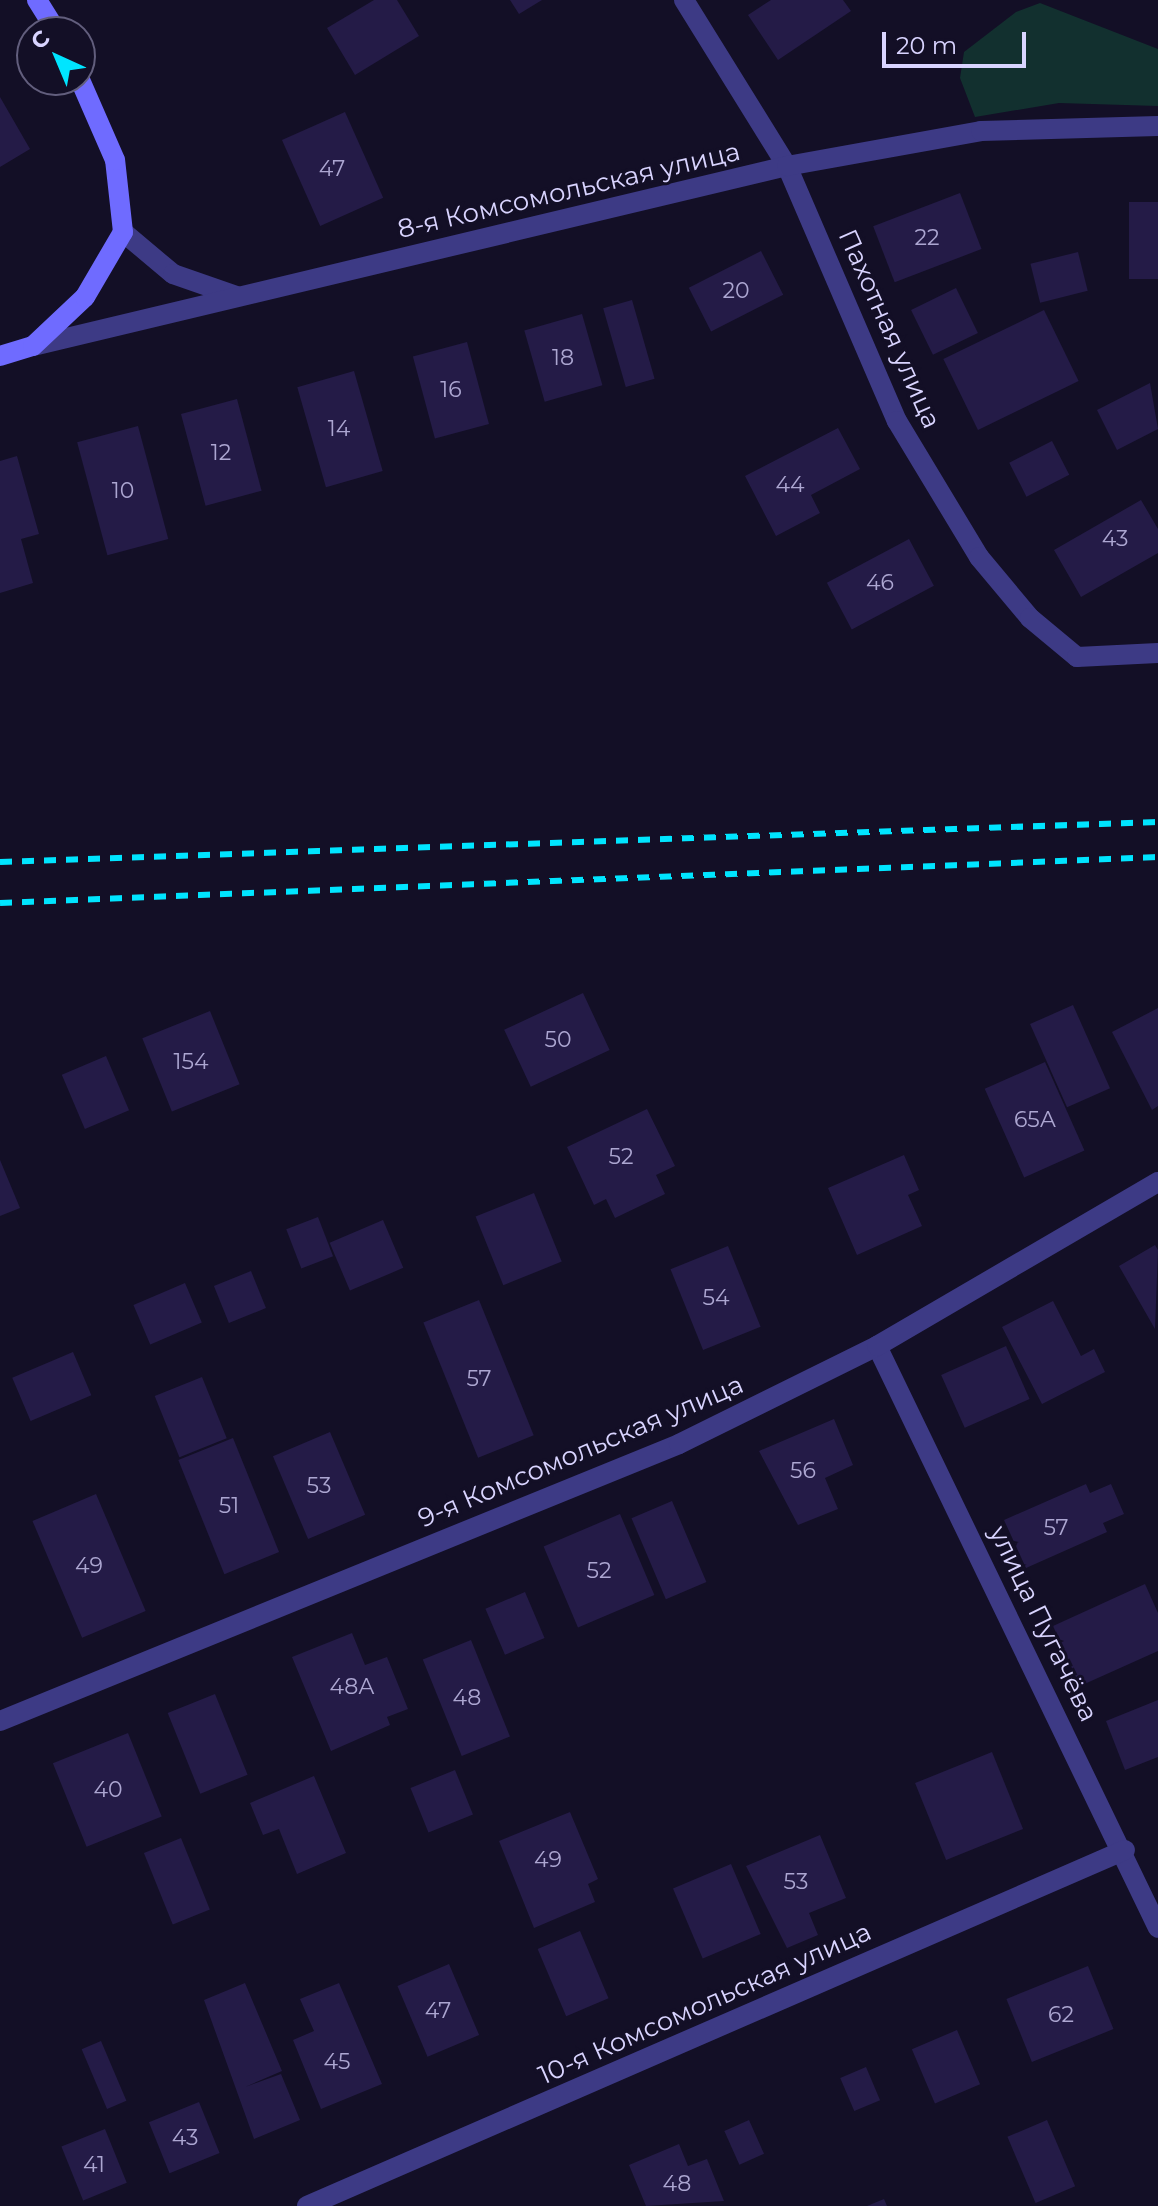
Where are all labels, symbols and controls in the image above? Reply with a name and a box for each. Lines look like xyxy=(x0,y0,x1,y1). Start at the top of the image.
north arrow xyxy=(16,16,96,96)
scale bar xyxy=(886,16,1030,66)
text: С xyxy=(25,25,55,55)
text: 20 m xyxy=(896,31,957,60)
street label: 8-я Комсомольская улица xyxy=(395,136,743,246)
house number: 47 xyxy=(319,156,345,182)
street label: Пахотная улица xyxy=(831,225,947,433)
house number: 22 xyxy=(915,225,939,251)
house number: 20 xyxy=(722,278,750,304)
house number: 18 xyxy=(552,345,574,371)
house number: 16 xyxy=(440,377,462,403)
house number: 14 xyxy=(328,416,350,442)
house number: 12 xyxy=(211,440,231,466)
house number: 44 xyxy=(775,472,805,498)
house number: 10 xyxy=(112,478,134,504)
house number: 43 xyxy=(1102,526,1128,552)
house number: 46 xyxy=(866,570,894,596)
house number: 50 xyxy=(544,1027,572,1053)
house number: 154 xyxy=(174,1049,208,1075)
house number: 65А xyxy=(1014,1107,1056,1133)
house number: 52 xyxy=(609,1144,633,1170)
house number: 54 xyxy=(703,1285,729,1311)
house number: 57 xyxy=(466,1366,492,1392)
street label: 9-я Комсомольская улица xyxy=(414,1369,748,1535)
house number: 56 xyxy=(790,1458,816,1484)
house number: 53 xyxy=(307,1473,331,1499)
house number: 51 xyxy=(219,1493,239,1519)
house number: 57 xyxy=(1043,1515,1069,1541)
street label: улица Пугачёва xyxy=(982,1521,1104,1727)
house number: 49 xyxy=(75,1553,103,1579)
house number: 52 xyxy=(587,1558,611,1584)
house number: 48А xyxy=(329,1674,375,1700)
house number: 48 xyxy=(453,1685,481,1711)
house number: 40 xyxy=(93,1777,123,1803)
house number: 49 xyxy=(534,1847,562,1873)
house number: 53 xyxy=(784,1869,808,1895)
street label: 10-я Комсомольская улица xyxy=(534,1916,876,2092)
house number: 47 xyxy=(425,1998,451,2024)
house number: 62 xyxy=(1048,2002,1074,2028)
house number: 45 xyxy=(324,2049,350,2075)
house number: 43 xyxy=(172,2125,198,2151)
house number: 41 xyxy=(83,2152,105,2178)
house number: 48 xyxy=(663,2171,691,2197)

